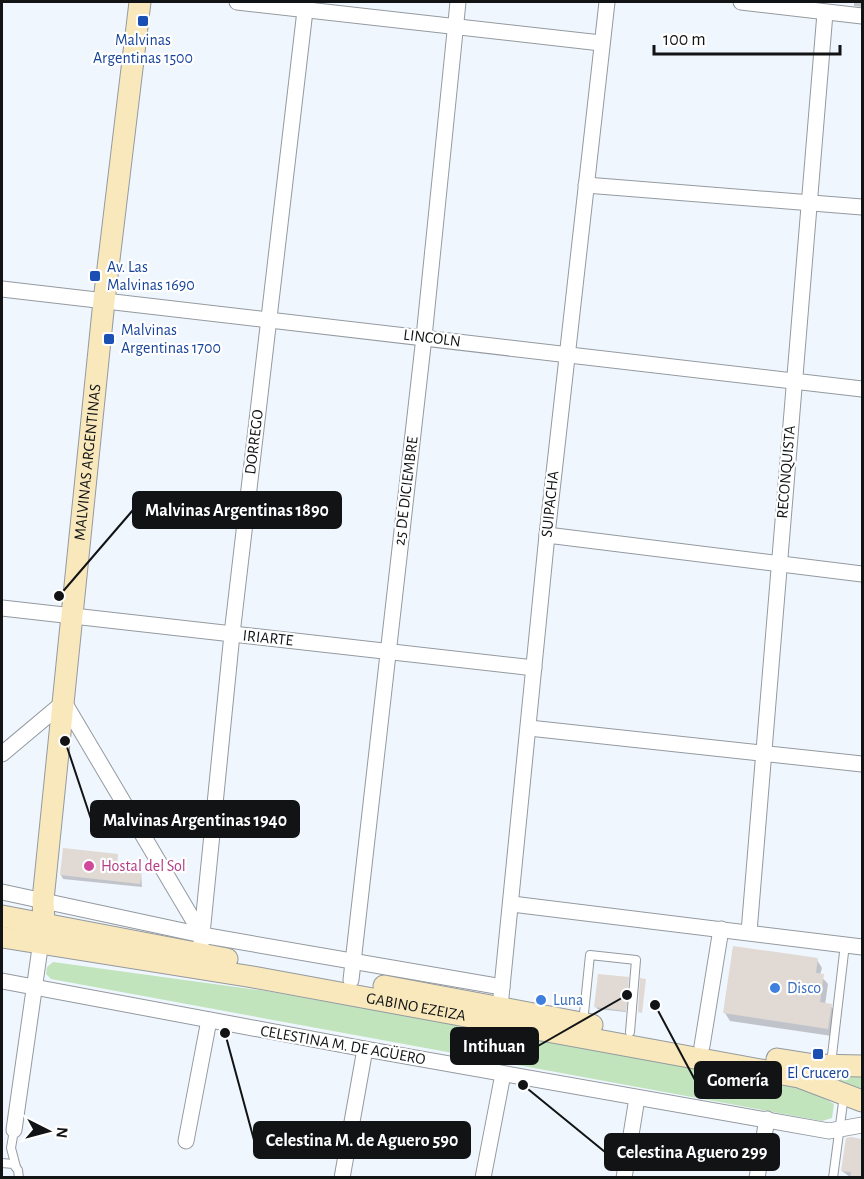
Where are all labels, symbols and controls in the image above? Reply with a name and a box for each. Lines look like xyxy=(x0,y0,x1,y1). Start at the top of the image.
marker: Malvinas Argentinas 1500 xyxy=(136,14,150,28)
scale bar xyxy=(654,18,840,56)
text: 100 m xyxy=(663,31,706,49)
place label: Malvinas Argentinas 1500 xyxy=(93,32,193,66)
place label: Av. Las Malvinas 1690 xyxy=(107,259,195,293)
marker: Av. Las Malvinas 1690 xyxy=(88,269,102,283)
place label: Malvinas Argentinas 1700 xyxy=(121,322,221,356)
street label: LINCOLN xyxy=(402,327,462,349)
marker: Malvinas Argentinas 1700 xyxy=(102,332,116,346)
street label: MALVINAS ARGENTINAS xyxy=(72,383,104,541)
street label: DORREGO xyxy=(242,409,266,475)
street label: RECONQUISTA xyxy=(774,425,799,519)
street label: 25 DE DICIEMBRE xyxy=(391,435,421,546)
street label: SUIPACHA xyxy=(539,470,561,538)
callout: Malvinas Argentinas 1890 xyxy=(133,492,341,528)
text: Malvinas Argentinas 1890 xyxy=(145,502,329,520)
street label: IRIARTE xyxy=(242,627,294,649)
callout: Malvinas Argentinas 1940 xyxy=(91,801,299,837)
text: Malvinas Argentinas 1940 xyxy=(103,812,287,830)
place label: Hostal del Sol xyxy=(101,858,186,874)
marker: Hostal del Sol xyxy=(82,859,96,873)
place label: Disco xyxy=(787,980,821,996)
marker: Disco xyxy=(768,981,782,995)
street label: GABINO EZEIZA xyxy=(365,990,467,1024)
place label: Luna xyxy=(553,992,583,1008)
marker: Luna xyxy=(534,993,548,1007)
street label: CELESTINA M. DE AGÜERO xyxy=(259,1021,427,1067)
callout: Intihuan xyxy=(451,1028,538,1064)
text: Intihuan xyxy=(463,1038,525,1056)
marker: El Crucero xyxy=(811,1047,825,1061)
callout: Gomería xyxy=(695,1062,781,1098)
place label: El Crucero xyxy=(787,1065,849,1081)
text: Gomería xyxy=(707,1072,769,1090)
north arrow xyxy=(18,1101,78,1161)
callout: Celestina M. de Aguero 590 xyxy=(254,1122,470,1158)
text: N xyxy=(53,1126,70,1139)
text: Celestina M. de Aguero 590 xyxy=(266,1132,458,1150)
callout: Celestina Aguero 299 xyxy=(605,1134,779,1170)
text: Celestina Aguero 299 xyxy=(617,1144,768,1162)

